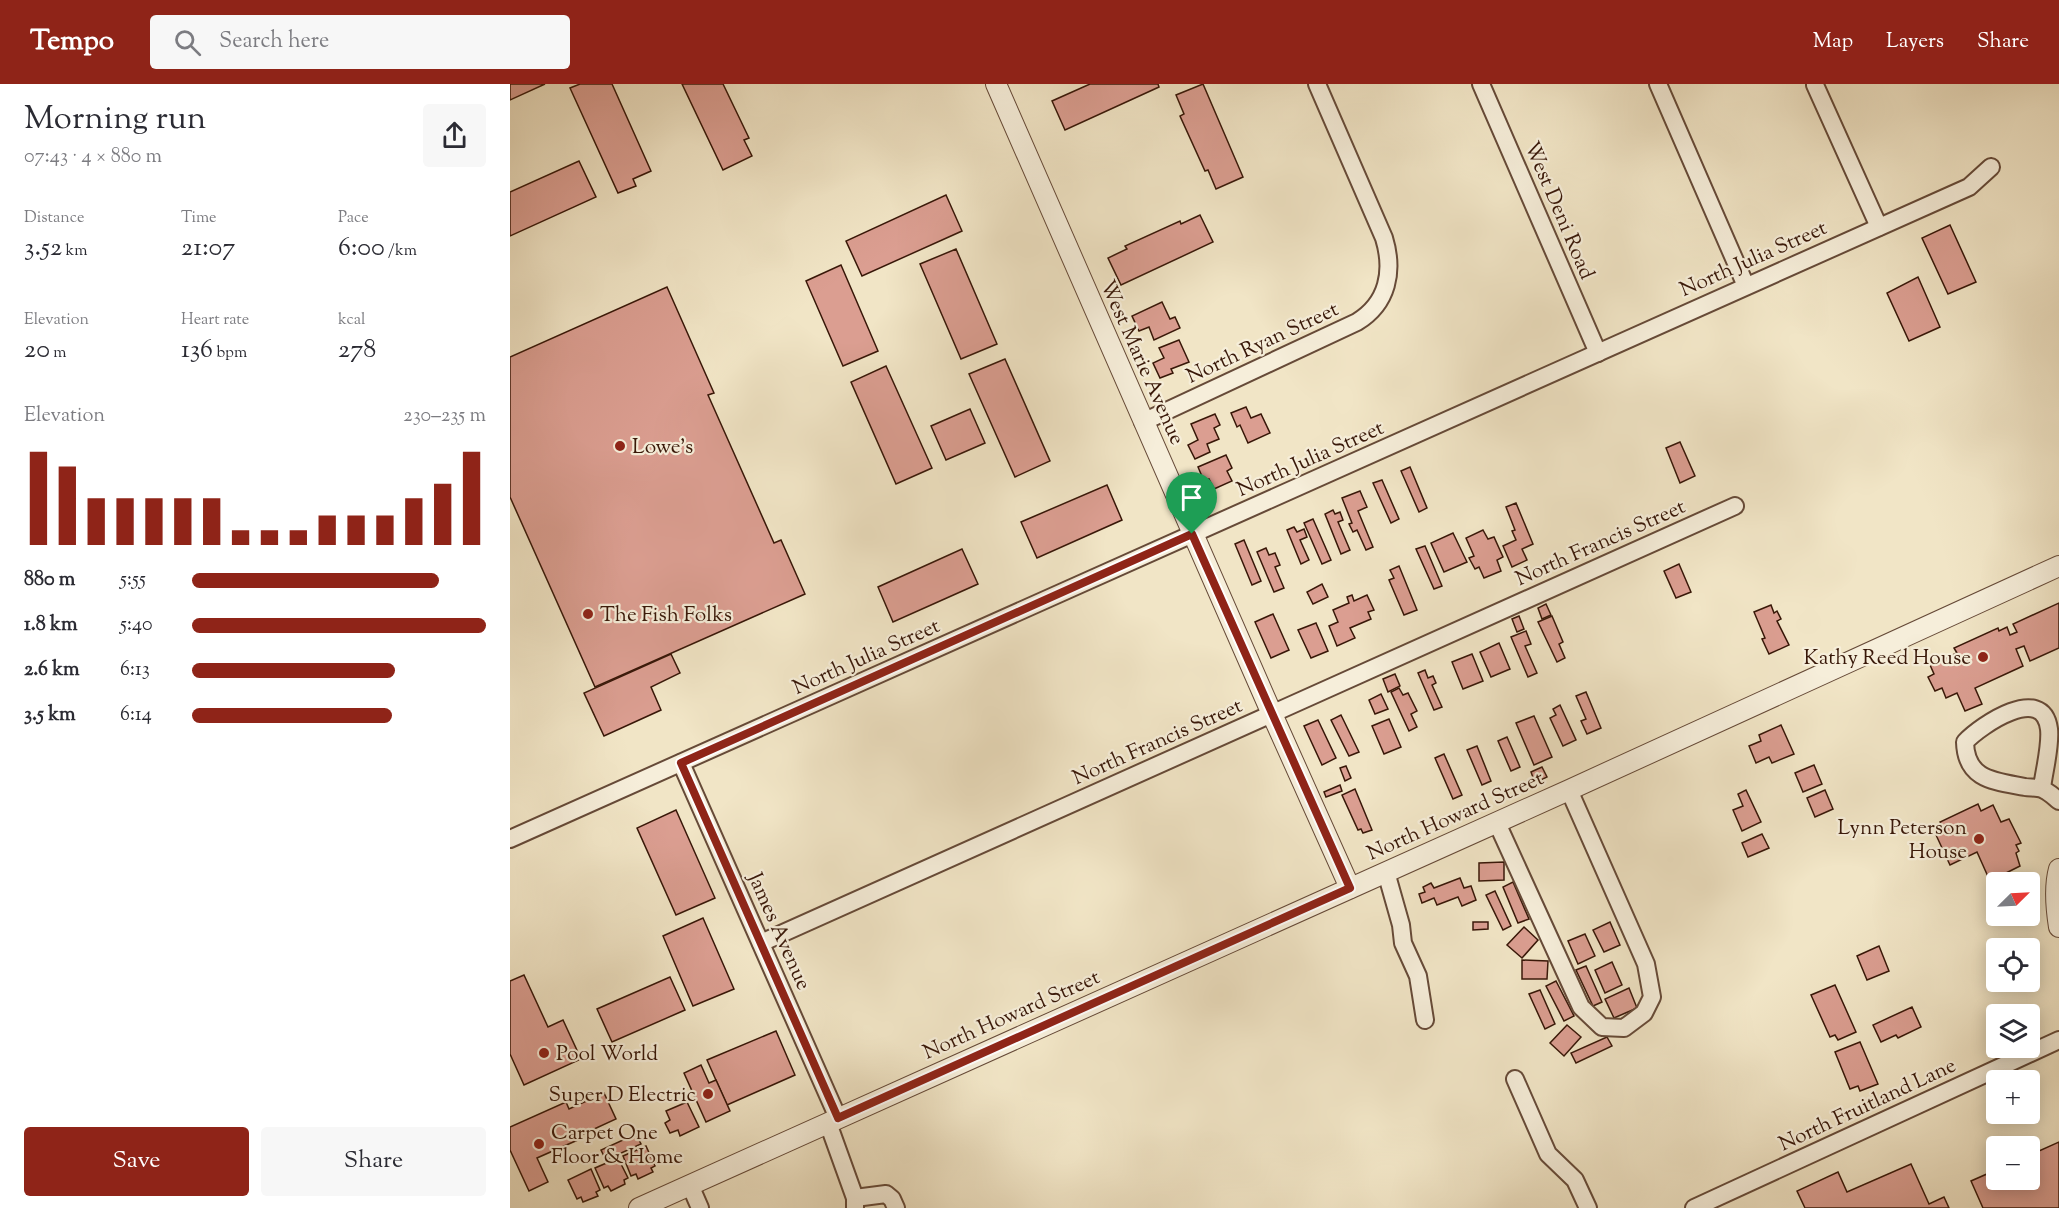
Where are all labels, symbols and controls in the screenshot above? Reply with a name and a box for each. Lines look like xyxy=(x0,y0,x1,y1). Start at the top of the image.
search box xyxy=(150,15,570,69)
text: Tempo xyxy=(30,22,114,62)
icon: search xyxy=(171,26,204,59)
text: Search here xyxy=(219,26,329,58)
text: Map xyxy=(1813,27,1853,57)
text: Layers xyxy=(1886,27,1944,57)
text: Share xyxy=(1977,27,2029,57)
text: Morning run xyxy=(24,96,206,144)
button: share xyxy=(423,104,486,167)
street label: West Deni Road xyxy=(1516,137,1601,285)
text: 07:43 · 4 × 880 m xyxy=(24,143,162,172)
text: Distance xyxy=(24,207,84,230)
text: Time xyxy=(181,207,217,230)
text: Pace xyxy=(338,207,369,230)
street label: North Julia Street xyxy=(1675,214,1832,306)
text: 3.52 xyxy=(24,230,62,267)
text: 21:07 xyxy=(181,230,235,267)
text: 6:00 xyxy=(338,230,385,267)
text: km xyxy=(62,240,88,263)
text: /km xyxy=(385,240,417,263)
street label: West Marie Avenue xyxy=(1091,275,1191,450)
street label: North Ryan Street xyxy=(1182,295,1344,392)
text: Elevation xyxy=(24,309,89,332)
text: Heart rate xyxy=(181,309,249,332)
text: kcal xyxy=(338,309,366,332)
text: 20 xyxy=(24,332,50,369)
text: 136 xyxy=(181,332,213,369)
text: 278 xyxy=(338,332,376,369)
text: m xyxy=(50,342,67,365)
text: bpm xyxy=(213,342,247,365)
text: Elevation xyxy=(24,402,105,431)
text: 230–235 m xyxy=(403,402,486,431)
street label: North Julia Street xyxy=(1232,414,1389,506)
place label: Lowe's xyxy=(632,433,693,463)
marker: Lowe's xyxy=(613,439,627,453)
pin xyxy=(1166,472,1217,534)
icon: arrive xyxy=(1175,481,1208,514)
street label: North Francis Street xyxy=(1511,493,1691,595)
text: 880 m xyxy=(24,566,75,595)
text: 5:55 xyxy=(120,566,146,595)
place label: The Fish Folks xyxy=(600,601,732,631)
marker: The Fish Folks xyxy=(581,607,595,621)
text: 1.8 km xyxy=(24,611,78,640)
text: 5:40 xyxy=(120,611,153,640)
street label: North Julia Street xyxy=(788,612,945,704)
place label: Kathy Reed House xyxy=(1803,644,1971,674)
marker: Kathy Reed House xyxy=(1976,650,1990,664)
text: 2.6 km xyxy=(24,656,80,685)
text: 6:13 xyxy=(120,656,150,685)
street label: North Francis Street xyxy=(1068,692,1248,794)
text: 3.5 km xyxy=(24,701,76,730)
text: 6:14 xyxy=(120,701,152,730)
street label: North Howard Street xyxy=(1363,764,1549,869)
place label: Lynn Peterson House xyxy=(1838,814,1967,868)
marker: Lynn Peterson House xyxy=(1972,832,1986,846)
street label: James Avenue xyxy=(739,867,817,995)
north arrow xyxy=(1986,872,2040,926)
map controls xyxy=(1986,872,2040,1190)
button: locate xyxy=(1986,938,2040,992)
street label: North Howard Street xyxy=(919,963,1105,1068)
button: layers xyxy=(1986,1004,2040,1058)
place label: Pool World xyxy=(556,1040,658,1070)
marker: Pool World xyxy=(537,1046,551,1060)
street label: North Fruitland Lane xyxy=(1774,1052,1961,1160)
button: + xyxy=(1986,1070,2040,1124)
place label: Super D Electric xyxy=(549,1081,696,1111)
marker: Super D Electric xyxy=(701,1087,715,1101)
place label: Carpet One Floor & Home xyxy=(551,1119,683,1173)
button: Save xyxy=(24,1127,249,1196)
button: Share xyxy=(261,1127,486,1196)
button: − xyxy=(1986,1136,2040,1190)
marker: Carpet One Floor & Home xyxy=(532,1137,546,1151)

